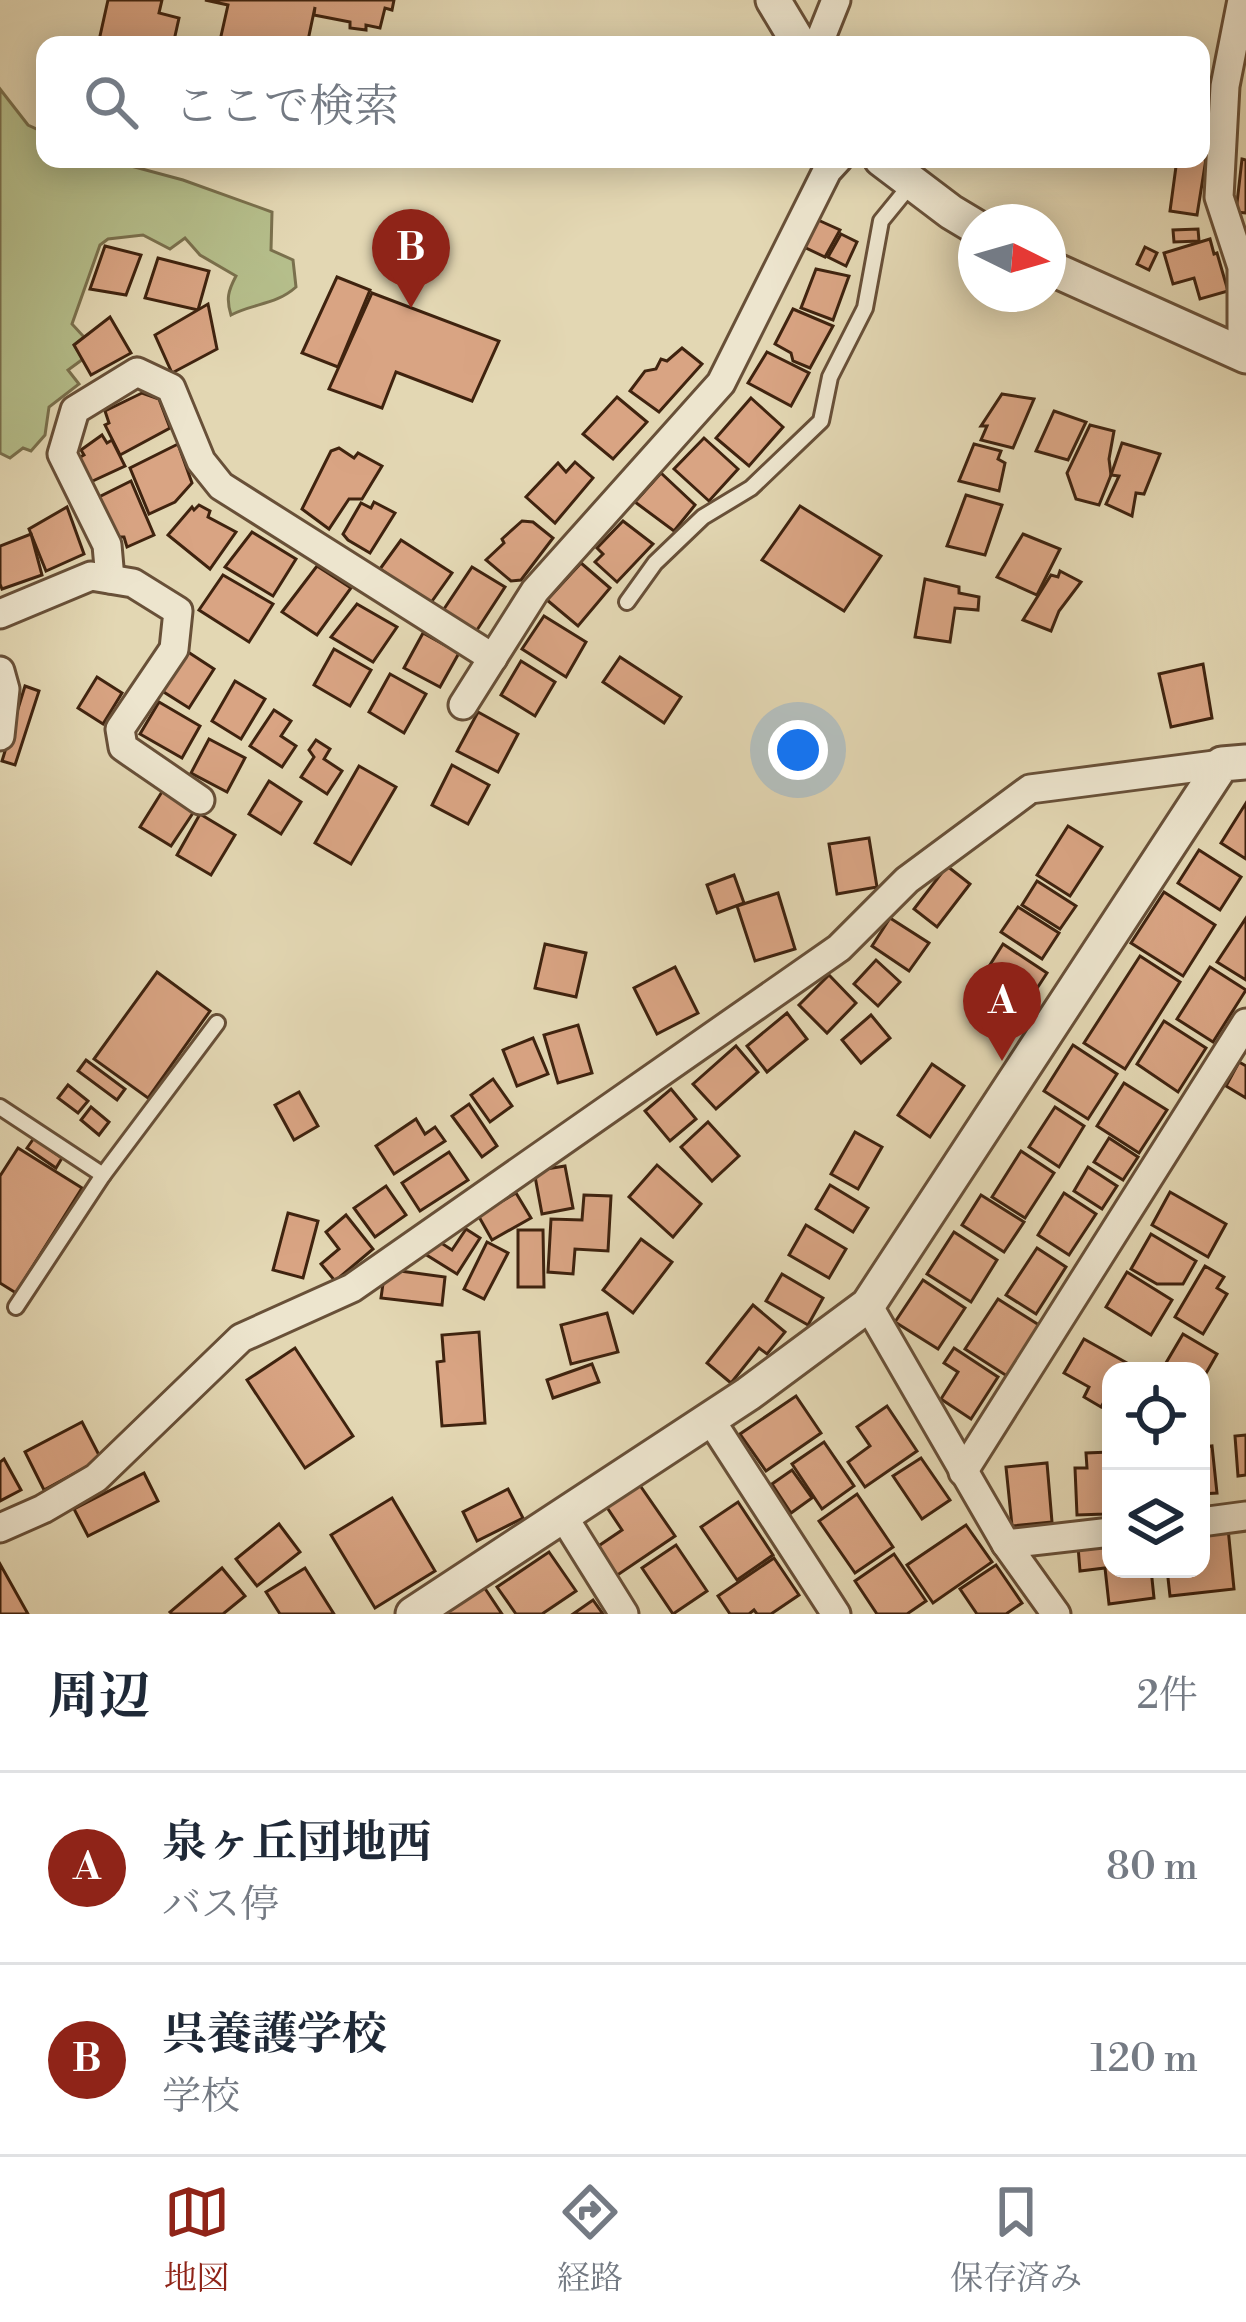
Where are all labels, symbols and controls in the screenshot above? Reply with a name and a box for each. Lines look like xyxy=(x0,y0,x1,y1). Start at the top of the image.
search box xyxy=(36,36,1210,168)
icon: search xyxy=(78,69,144,135)
text: ここで検索 xyxy=(174,79,399,136)
north arrow xyxy=(958,204,1066,312)
pin: B xyxy=(372,209,450,308)
your location xyxy=(768,720,828,780)
pin: A xyxy=(963,962,1041,1061)
map controls xyxy=(1102,1362,1210,1578)
button: locate xyxy=(1102,1362,1210,1470)
button: layers xyxy=(1102,1470,1210,1578)
text: 周辺 xyxy=(48,1666,150,1730)
text: 2件 xyxy=(1137,1672,1198,1721)
text: 泉ヶ丘団地西 xyxy=(162,1815,432,1872)
text: A xyxy=(73,1843,101,1892)
text: 80 m xyxy=(1106,1843,1198,1892)
text: バス停 xyxy=(162,1881,279,1930)
text: 呉養護学校 xyxy=(162,2007,387,2064)
text: B xyxy=(72,2035,102,2084)
text: 120 m xyxy=(1090,2035,1198,2084)
text: 学校 xyxy=(162,2073,240,2122)
tab: 地図 xyxy=(164,2179,230,2300)
tab: 経路 xyxy=(557,2179,623,2300)
tab: 保存済み xyxy=(950,2179,1082,2300)

